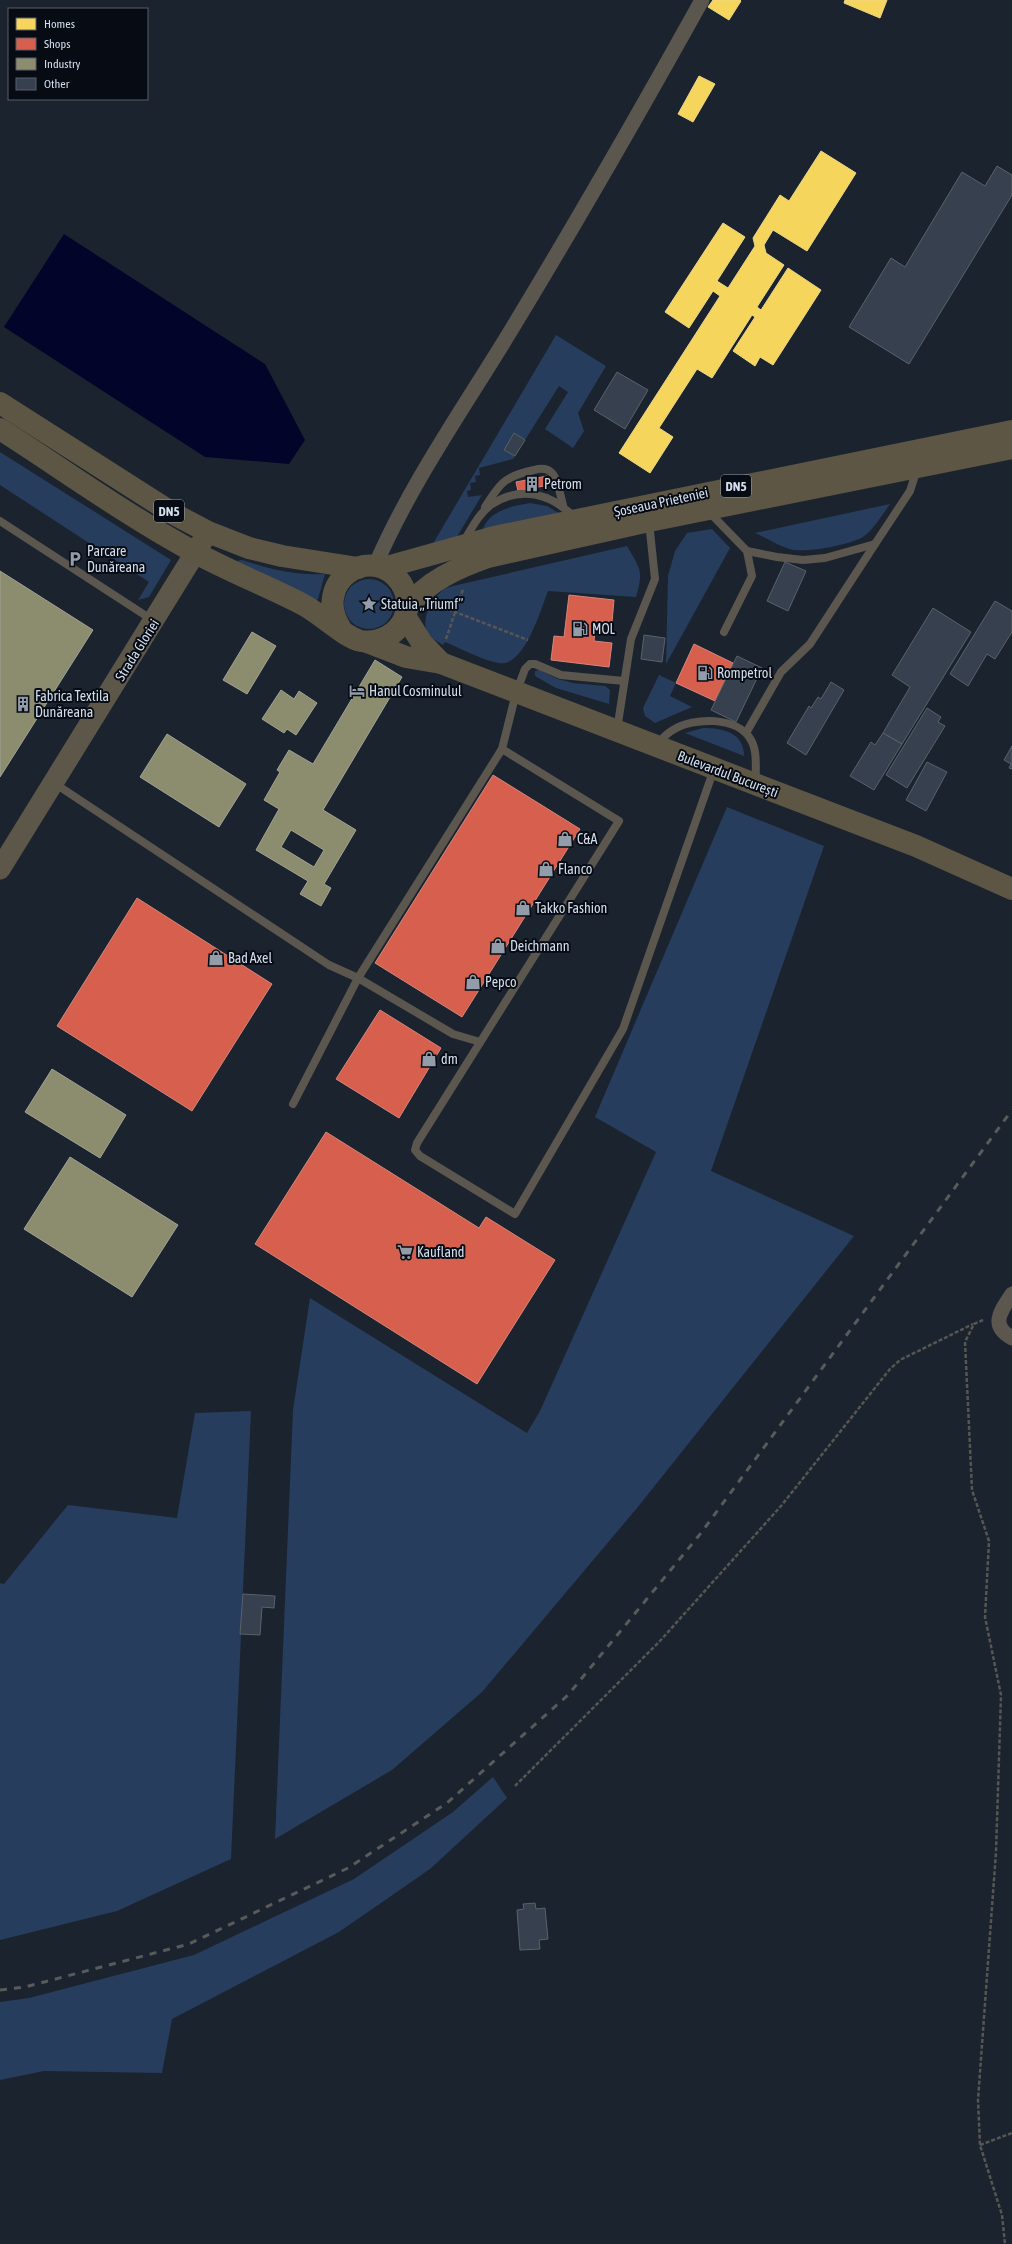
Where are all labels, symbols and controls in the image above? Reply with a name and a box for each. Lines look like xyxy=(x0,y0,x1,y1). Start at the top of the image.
legend xyxy=(8,8,148,100)
text: Homes xyxy=(44,17,75,31)
text: Shops xyxy=(44,37,70,51)
text: Industry xyxy=(44,57,81,71)
text: Other xyxy=(44,77,70,91)
building icon: Petrom xyxy=(523,475,541,493)
road number: DN5 xyxy=(721,475,751,497)
place label: Petrom xyxy=(544,476,582,492)
street label: Șoseaua Prieteniei xyxy=(612,484,710,520)
road number: DN5 xyxy=(154,500,184,522)
place label: Parcare Dunăreana xyxy=(87,543,145,575)
parking icon: Parcare Dunăreana xyxy=(66,550,84,568)
place icon: Statuia „Triumf” xyxy=(360,595,378,613)
place label: Statuia „Triumf” xyxy=(381,596,463,612)
street label: Strada Gloriei xyxy=(112,616,162,684)
fuel station icon: MOL xyxy=(571,620,589,638)
place label: MOL xyxy=(592,621,616,637)
fuel station icon: Rompetrol xyxy=(696,664,714,682)
place label: Rompetrol xyxy=(717,665,772,681)
hotel icon: Hanul Cosminulul xyxy=(348,682,366,700)
place label: Hanul Cosminulul xyxy=(369,683,462,699)
place label: Fabrica Textila Dunăreana xyxy=(35,688,109,720)
building icon: Fabrica Textila Dunăreana xyxy=(14,695,32,713)
street label: Bulevardul București xyxy=(675,747,781,801)
shop icon: C&A xyxy=(556,830,574,848)
place label: C&A xyxy=(577,831,598,847)
shop icon: Flanco xyxy=(537,860,555,878)
place label: Flanco xyxy=(558,861,592,877)
shop icon: Takko Fashion xyxy=(514,899,532,917)
place label: Takko Fashion xyxy=(535,900,607,916)
shop icon: Deichmann xyxy=(489,937,507,955)
place label: Deichmann xyxy=(510,938,570,954)
shop icon: Bad Axel xyxy=(207,949,225,967)
place label: Bad Axel xyxy=(228,950,272,966)
shop icon: Pepco xyxy=(464,973,482,991)
place label: Pepco xyxy=(485,974,516,990)
shop icon: dm xyxy=(420,1050,438,1068)
place label: dm xyxy=(441,1051,458,1067)
supermarket icon: Kaufland xyxy=(396,1243,414,1261)
place label: Kaufland xyxy=(417,1244,464,1260)

